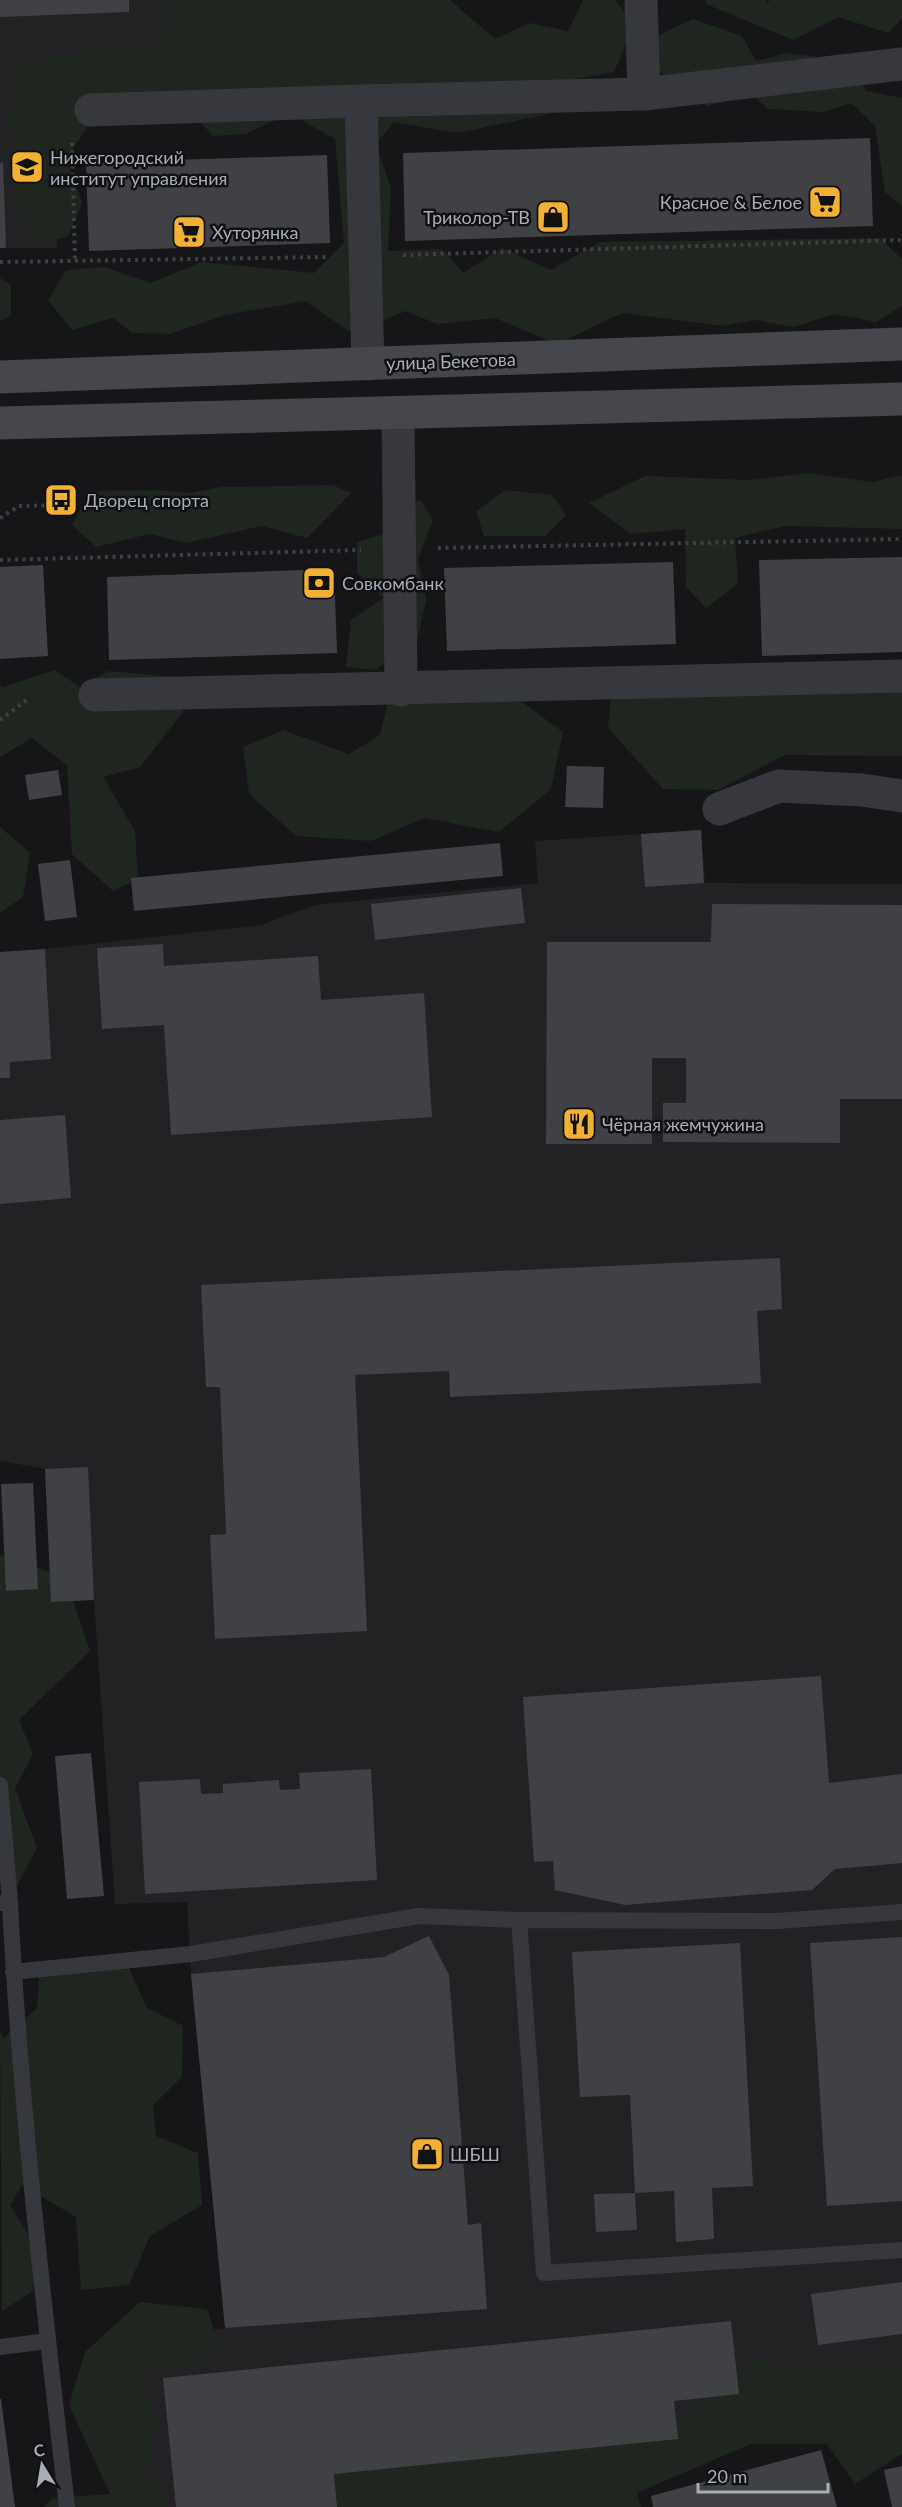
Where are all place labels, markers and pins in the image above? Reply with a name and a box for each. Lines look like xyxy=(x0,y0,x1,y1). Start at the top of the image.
place label: Нижегородский институт управления xyxy=(50,146,227,189)
school or university icon: Нижегородский институт управления xyxy=(9,149,45,185)
supermarket icon: Красное & Белое xyxy=(807,184,843,220)
place label: Красное & Белое xyxy=(660,191,802,213)
shop icon: Триколор-ТВ xyxy=(535,199,571,235)
place label: Триколор-ТВ xyxy=(423,206,530,228)
supermarket icon: Хуторянка xyxy=(171,214,207,250)
place label: Хуторянка xyxy=(212,221,298,243)
bus stop icon: Дворец спорта xyxy=(43,482,79,518)
place label: Дворец спорта xyxy=(84,489,209,511)
bank icon: Совкомбанк xyxy=(301,565,337,601)
place label: Совкомбанк xyxy=(342,572,444,594)
restaurant icon: Чёрная жемчужина xyxy=(561,1106,597,1142)
place label: Чёрная жемчужина xyxy=(602,1113,764,1135)
shop icon: ШБШ xyxy=(409,2136,445,2172)
place label: ШБШ xyxy=(450,2143,500,2165)

